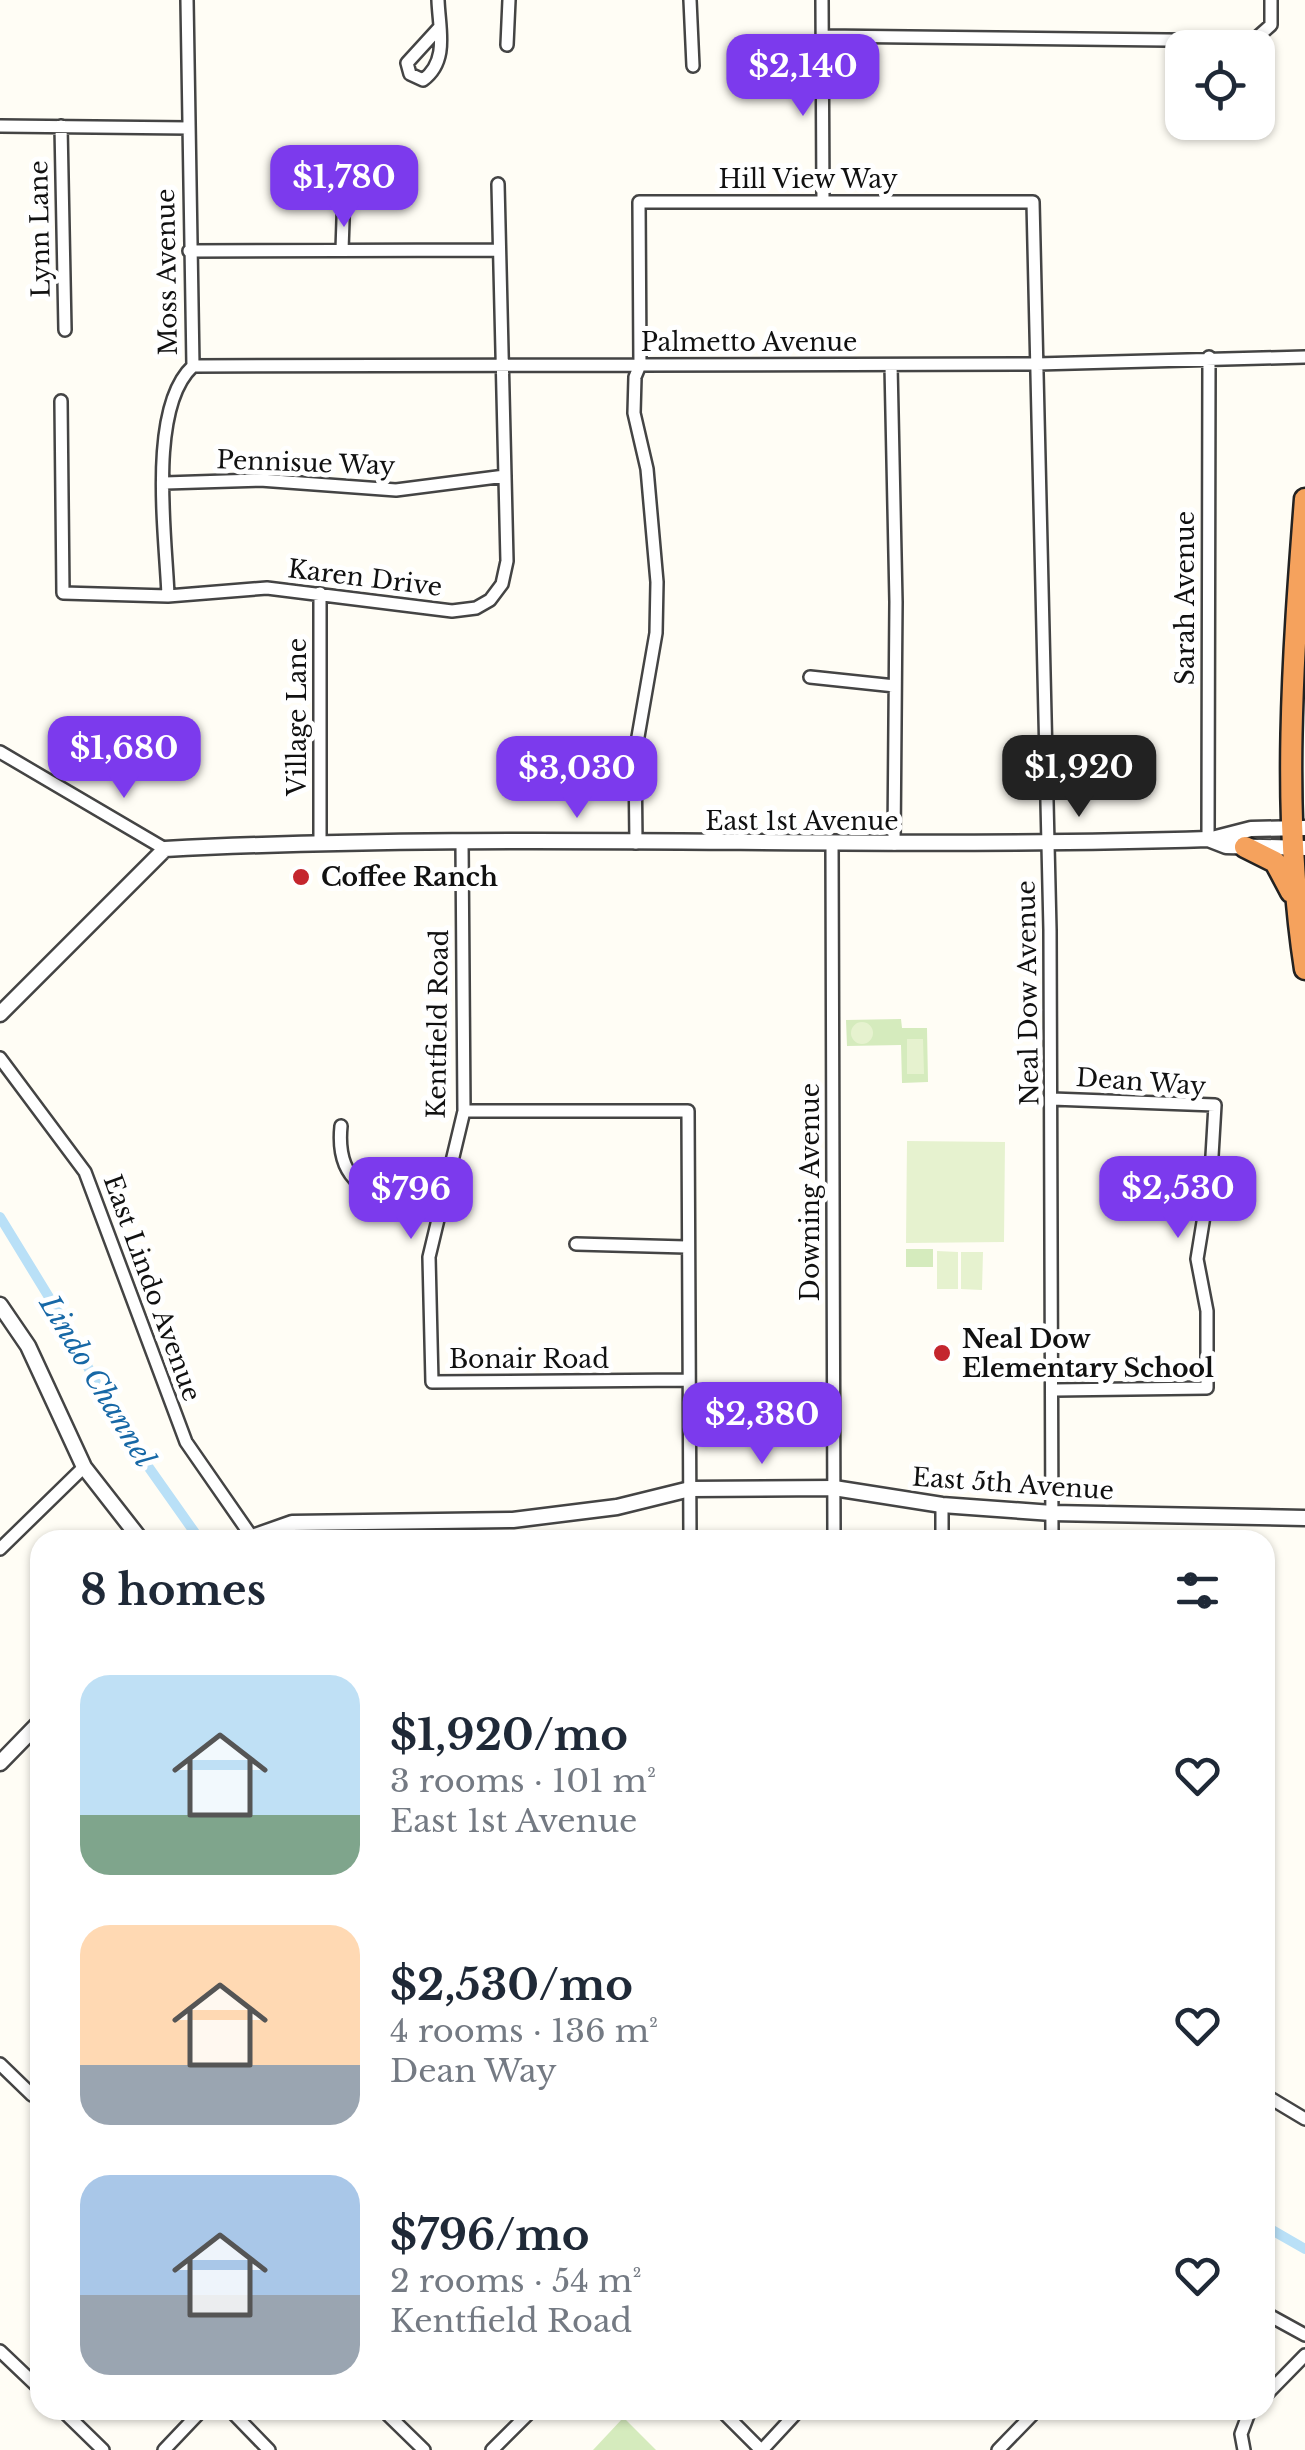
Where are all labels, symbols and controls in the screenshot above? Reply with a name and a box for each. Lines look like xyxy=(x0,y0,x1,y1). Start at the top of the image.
map controls xyxy=(1165,30,1275,140)
button: locate xyxy=(1165,30,1275,140)
pin: $2,140 xyxy=(722,34,884,119)
text: $2,140 xyxy=(748,46,858,86)
pin: $1,780 xyxy=(263,145,425,230)
text: $1,780 xyxy=(292,157,396,197)
street label: Lynn Lane xyxy=(23,160,57,298)
street label: Hill View Way xyxy=(718,164,898,195)
street label: Moss Avenue xyxy=(150,188,184,356)
street label: Palmetto Avenue xyxy=(641,327,857,358)
street label: Pennisue Way xyxy=(216,444,396,482)
street label: Sarah Avenue xyxy=(1170,511,1201,685)
street label: Karen Drive xyxy=(286,553,444,603)
street label: Village Lane xyxy=(282,638,313,797)
pin: $1,680 xyxy=(43,716,205,801)
text: $1,680 xyxy=(70,728,178,768)
pin: $1,920 xyxy=(998,735,1160,820)
pin: $3,030 xyxy=(496,736,658,821)
text: $1,920 xyxy=(1024,747,1134,787)
text: $3,030 xyxy=(518,748,636,788)
street label: East 1st Avenue xyxy=(705,806,899,837)
place label: Coffee Ranch xyxy=(321,862,498,893)
marker: Coffee Ranch xyxy=(290,866,312,888)
street label: Neal Dow Avenue xyxy=(1011,880,1045,1106)
street label: Kentfield Road xyxy=(421,929,455,1119)
street label: Dean Way xyxy=(1075,1062,1207,1102)
street label: Downing Avenue xyxy=(795,1083,826,1301)
pin: $2,530 xyxy=(1097,1156,1259,1241)
pin: $796 xyxy=(352,1157,470,1242)
text: $2,530 xyxy=(1121,1168,1235,1208)
text: $796 xyxy=(371,1169,451,1209)
street label: East Lindo Avenue xyxy=(97,1171,207,1405)
water label: Lindo Channel xyxy=(31,1288,162,1473)
place label: Neal Dow Elementary School xyxy=(962,1324,1214,1384)
marker: Neal Dow Elementary School xyxy=(931,1342,953,1364)
street label: Bonair Road xyxy=(449,1344,609,1375)
pin: $2,380 xyxy=(681,1382,843,1467)
text: $2,380 xyxy=(705,1394,819,1434)
street label: East 5th Avenue xyxy=(911,1461,1115,1507)
icon: filters xyxy=(1170,1563,1225,1618)
text: 8 homes xyxy=(80,1564,266,1616)
text: $1,920/mo xyxy=(390,1709,628,1761)
icon: home xyxy=(160,1715,280,1835)
icon: heart xyxy=(1170,1748,1225,1803)
text: 3 rooms · 101 m² xyxy=(390,1761,656,1801)
text: East 1st Avenue xyxy=(390,1801,637,1841)
text: $2,530/mo xyxy=(390,1959,633,2011)
icon: home xyxy=(160,1965,280,2085)
icon: heart xyxy=(1170,1998,1225,2053)
text: 4 rooms · 136 m² xyxy=(390,2011,658,2051)
text: Dean Way xyxy=(390,2051,557,2091)
text: $796/mo xyxy=(390,2209,590,2261)
icon: home xyxy=(160,2215,280,2335)
icon: heart xyxy=(1170,2248,1225,2303)
text: 2 rooms · 54 m² xyxy=(390,2261,642,2301)
text: Kentfield Road xyxy=(390,2301,632,2341)

